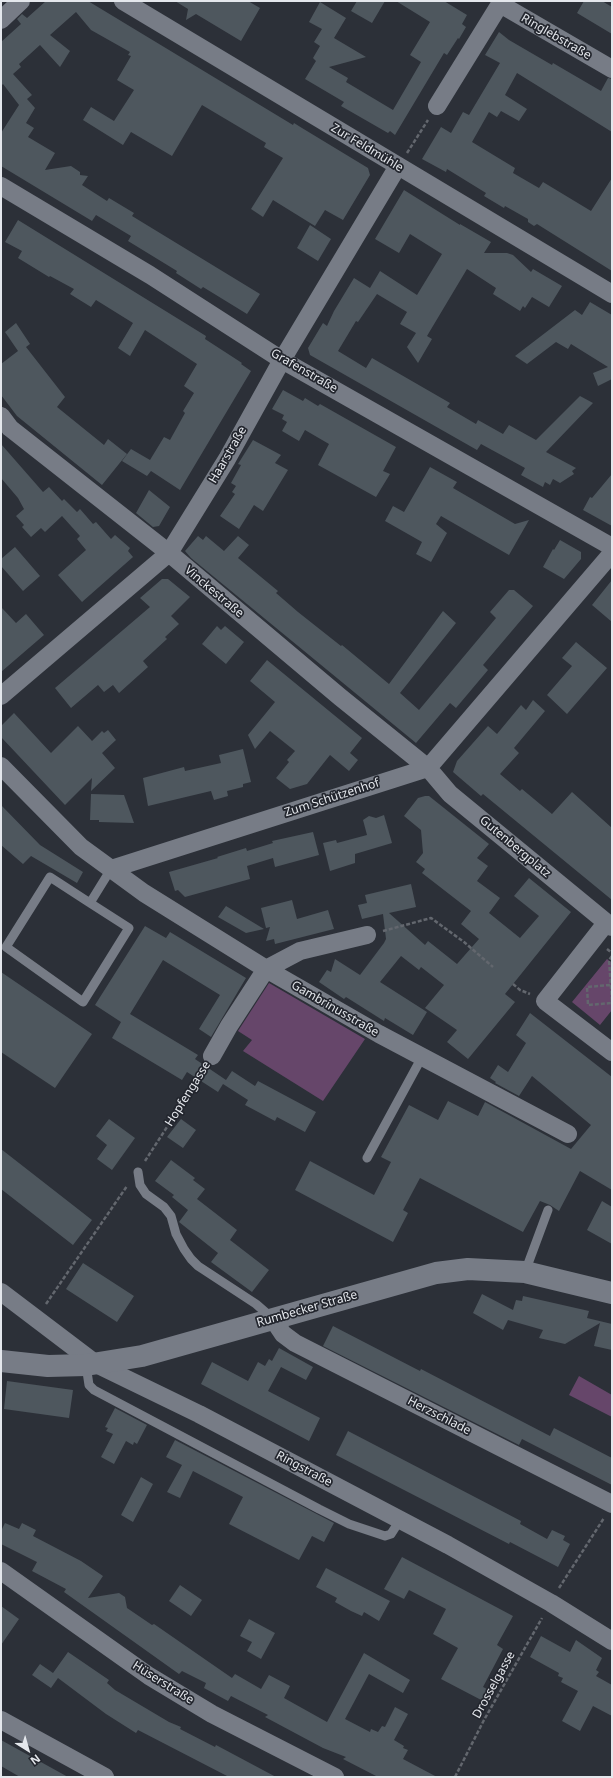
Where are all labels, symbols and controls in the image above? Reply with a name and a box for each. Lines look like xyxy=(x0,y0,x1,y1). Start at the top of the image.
street label: Ringlebstraße xyxy=(518,11,594,63)
street label: Zur Feldmühle xyxy=(328,121,406,175)
street label: Grafenstraße xyxy=(268,346,340,396)
street label: Haarstraße xyxy=(206,424,250,486)
street label: Vinckestraße xyxy=(182,563,246,621)
street label: Zum Schützenhof xyxy=(283,776,381,820)
street label: Gutenbergplatz xyxy=(477,813,553,881)
street label: Gambrinusstraße xyxy=(289,978,381,1040)
street label: Hopfengasse xyxy=(162,1059,214,1129)
street label: Rumbecker Straße xyxy=(255,1288,359,1330)
street label: Herzschlade xyxy=(405,1394,473,1438)
street label: Ringstraße xyxy=(274,1448,334,1490)
street label: Drosselgasse xyxy=(470,1649,518,1721)
street label: Hüserstraße xyxy=(130,1658,196,1708)
north arrow xyxy=(8,1730,48,1770)
text: N xyxy=(27,1751,44,1769)

